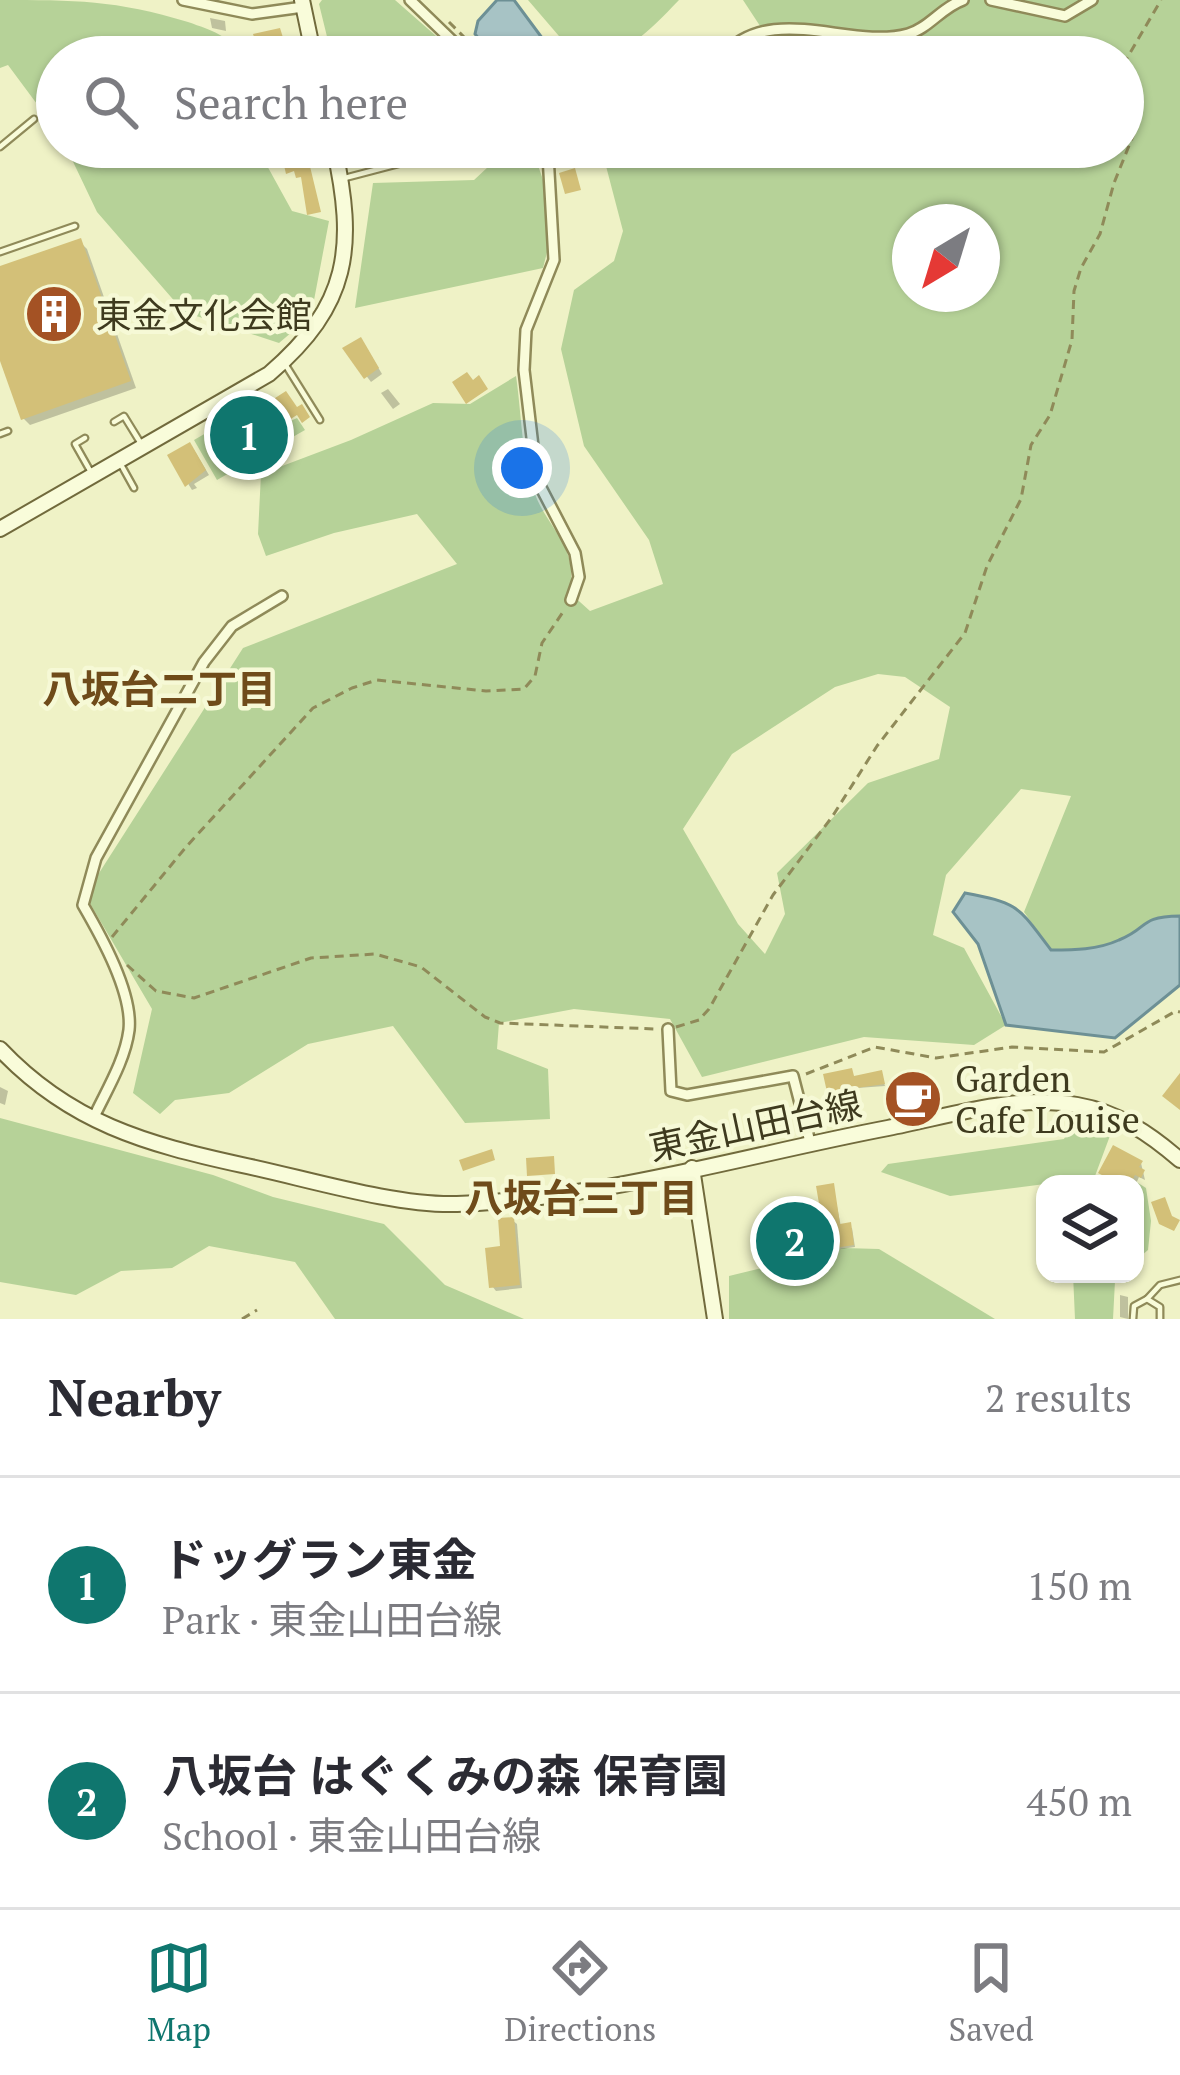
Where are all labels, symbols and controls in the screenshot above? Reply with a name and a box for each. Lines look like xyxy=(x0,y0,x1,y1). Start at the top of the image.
search box xyxy=(36,36,1144,168)
icon: search xyxy=(78,69,144,135)
text: Search here xyxy=(174,72,408,132)
north arrow xyxy=(892,204,1000,312)
building icon: 東金文化会館 xyxy=(23,283,85,345)
place label: 東金文化会館 xyxy=(96,291,312,338)
pin: 1 xyxy=(210,390,288,480)
your location xyxy=(492,438,552,498)
district label: 八坂台二丁目 xyxy=(42,662,276,714)
place label: Garden Cafe Louise xyxy=(955,1055,1140,1143)
cafe icon: Garden Cafe Louise xyxy=(882,1068,944,1130)
street label: 東金山田台線 xyxy=(644,1080,866,1170)
district label: 八坂台三丁目 xyxy=(464,1171,698,1223)
map controls xyxy=(1036,1175,1144,1283)
button: layers xyxy=(1036,1175,1144,1283)
pin: 2 xyxy=(756,1196,834,1286)
text: Nearby xyxy=(48,1363,221,1431)
text: 2 results xyxy=(985,1371,1132,1423)
text: ドッグラン東金 xyxy=(162,1529,477,1589)
text: 1 xyxy=(76,1559,98,1611)
text: 150 m xyxy=(1027,1559,1132,1611)
text: Park · 東金山田台線 xyxy=(162,1593,502,1645)
text: 八坂台 はぐくみの森 保育園 xyxy=(162,1745,728,1805)
text: 2 xyxy=(76,1775,98,1827)
text: 450 m xyxy=(1027,1775,1132,1827)
text: School · 東金山田台線 xyxy=(162,1809,541,1861)
tab: Map xyxy=(146,1935,212,2050)
tab: Directions xyxy=(504,1935,656,2050)
tab: Saved xyxy=(949,1935,1034,2050)

